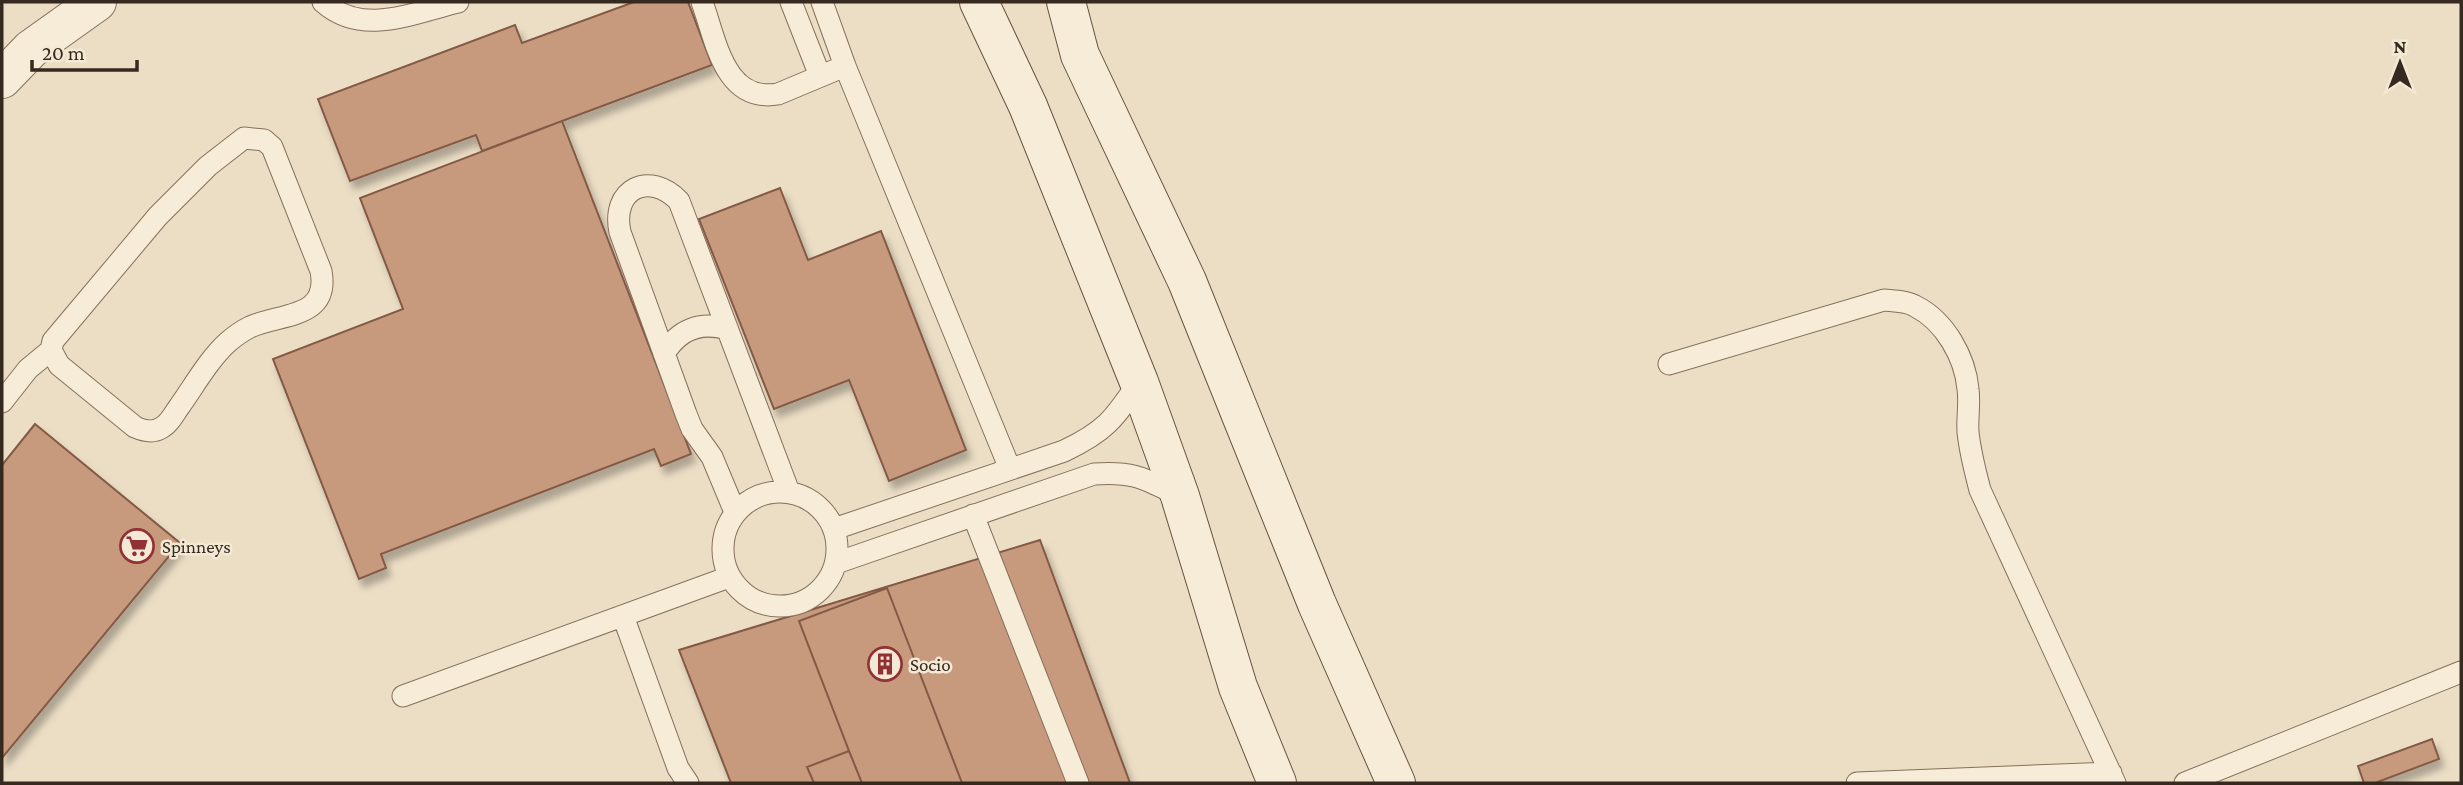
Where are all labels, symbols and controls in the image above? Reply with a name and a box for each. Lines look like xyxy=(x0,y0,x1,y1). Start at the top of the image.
scale bar xyxy=(32,28,136,72)
north arrow xyxy=(2365,28,2435,98)
text: N xyxy=(2394,36,2407,57)
text: 20 m xyxy=(42,41,85,65)
supermarket icon: Spinneys xyxy=(118,527,156,565)
place label: Spinneys xyxy=(162,536,231,557)
building icon: Socio xyxy=(866,645,904,683)
place label: Socio xyxy=(910,654,951,675)

